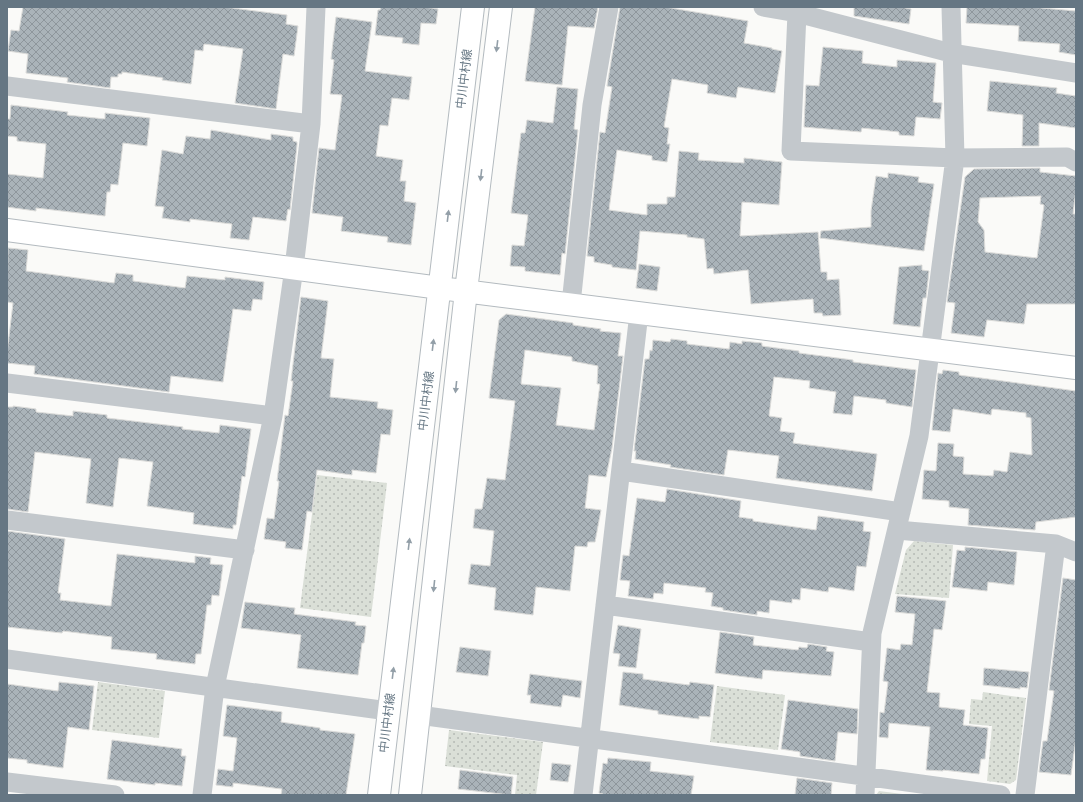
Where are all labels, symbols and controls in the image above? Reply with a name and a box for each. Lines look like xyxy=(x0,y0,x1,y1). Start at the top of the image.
one-way arrow xyxy=(493,40,500,52)
street label: 中川中村線 xyxy=(451,48,477,110)
one-way arrow xyxy=(478,169,484,181)
one-way arrow xyxy=(445,210,451,222)
one-way arrow xyxy=(430,339,436,351)
street label: 中川中村線 xyxy=(413,370,439,432)
one-way arrow xyxy=(452,381,459,393)
one-way arrow xyxy=(406,538,412,550)
one-way arrow xyxy=(430,580,437,592)
one-way arrow xyxy=(390,667,396,679)
street label: 中川中村線 xyxy=(374,692,400,754)

